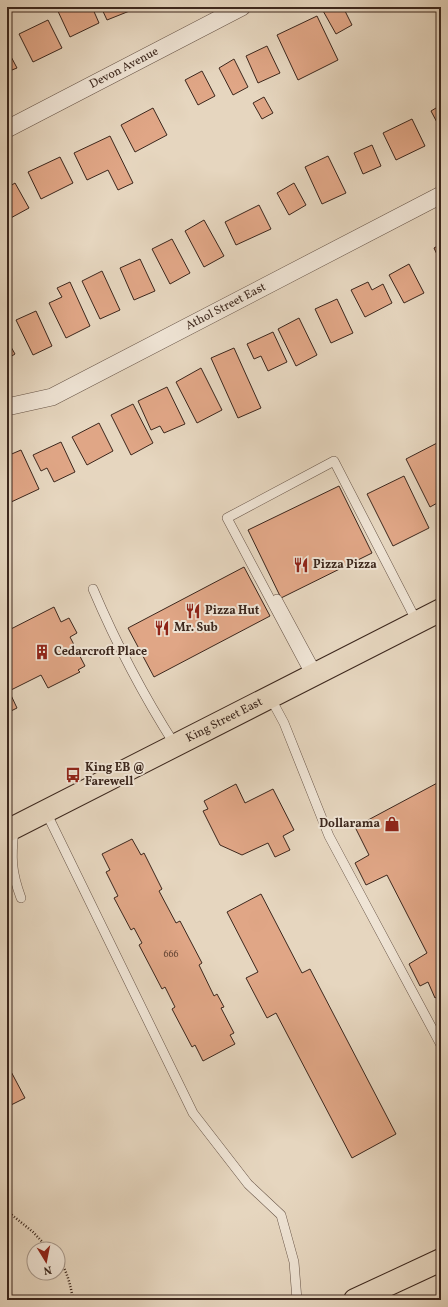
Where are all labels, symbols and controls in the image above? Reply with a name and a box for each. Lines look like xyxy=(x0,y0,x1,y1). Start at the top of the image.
street label: Devon Avenue xyxy=(87,43,162,93)
street label: Athol Street East xyxy=(183,279,269,334)
restaurant icon: Pizza Pizza xyxy=(292,556,310,574)
place label: Pizza Pizza xyxy=(313,557,377,573)
restaurant icon: Pizza Hut xyxy=(184,602,202,620)
place label: Pizza Hut xyxy=(205,603,260,619)
restaurant icon: Mr. Sub xyxy=(153,619,171,637)
place label: Mr. Sub xyxy=(174,620,218,636)
building icon: Cedarcroft Place xyxy=(33,643,51,661)
place label: Cedarcroft Place xyxy=(54,644,147,660)
street label: King Street East xyxy=(183,694,265,746)
place label: King EB @ Farewell xyxy=(85,760,145,790)
bus stop icon: King EB @ Farewell xyxy=(64,766,82,784)
shop icon: Dollarama xyxy=(383,815,401,833)
place label: Dollarama xyxy=(319,816,380,832)
house number: 666 xyxy=(163,947,179,961)
north arrow xyxy=(26,1241,66,1281)
text: N xyxy=(42,1261,53,1277)

